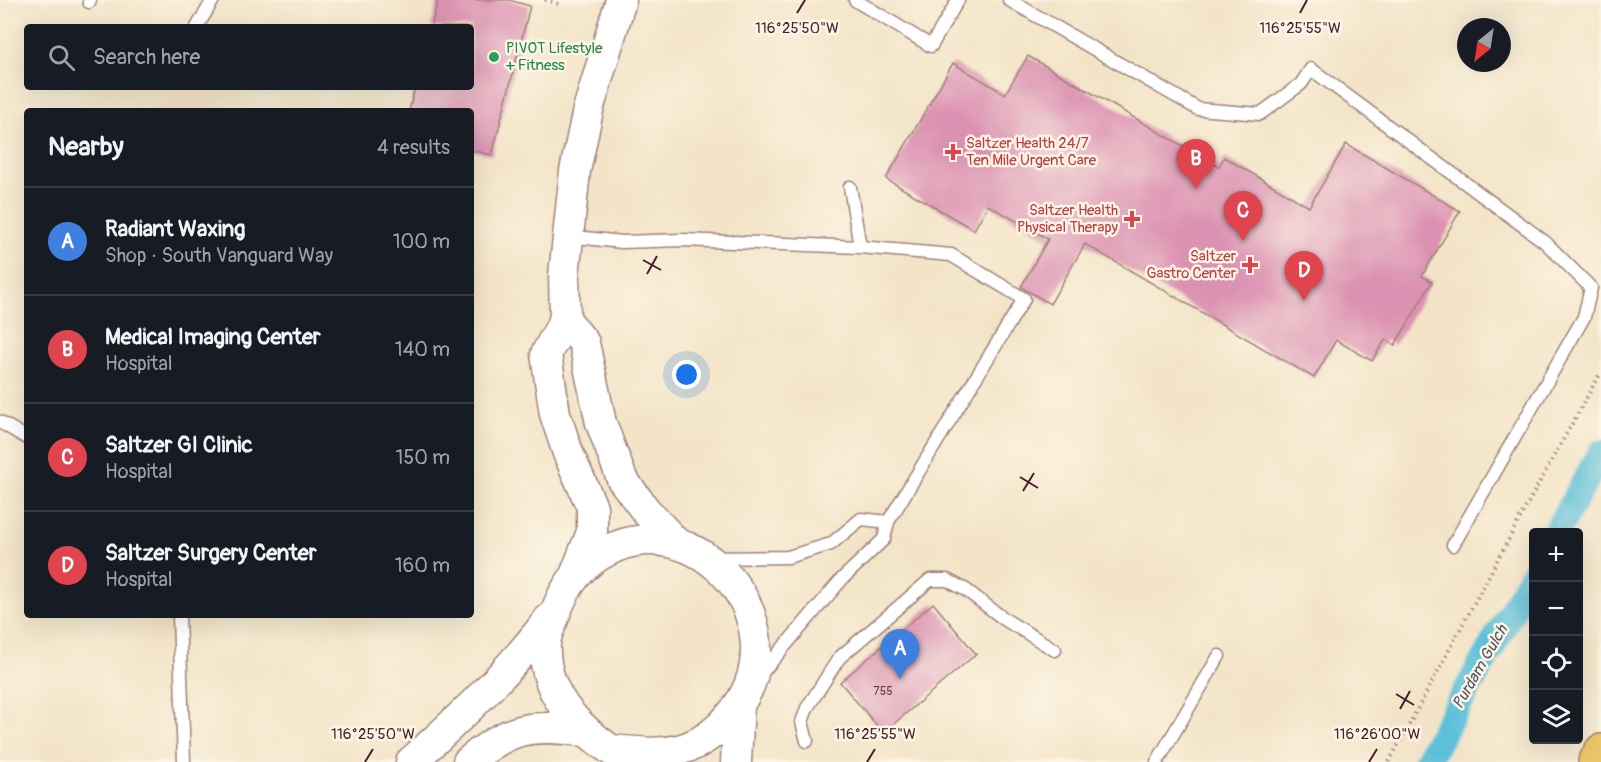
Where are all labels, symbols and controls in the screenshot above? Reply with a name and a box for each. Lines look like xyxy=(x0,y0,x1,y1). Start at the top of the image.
north arrow xyxy=(1457,18,1511,72)
text: 116°25'50"W xyxy=(755,19,839,38)
text: 116°25'55"W xyxy=(1259,19,1341,38)
search box xyxy=(24,24,474,90)
place label: PIVOT Lifestyle + Fitness xyxy=(505,39,603,75)
icon: search xyxy=(45,41,78,74)
text: Search here xyxy=(93,43,200,71)
marker: PIVOT Lifestyle + Fitness xyxy=(487,50,501,64)
text: Nearby xyxy=(48,131,124,163)
place label: Saltzer Health 24/7 Ten Mile Urgent Care xyxy=(966,134,1097,170)
text: 4 results xyxy=(377,135,450,160)
pin: B xyxy=(1176,140,1216,189)
marker: Saltzer Health 24/7 Ten Mile Urgent Care xyxy=(944,143,962,161)
pin: C xyxy=(1224,192,1262,241)
place label: Saltzer Health Physical Therapy xyxy=(1017,201,1119,237)
marker: Saltzer Health Physical Therapy xyxy=(1123,210,1141,228)
text: Radiant Waxing xyxy=(105,215,245,243)
text: A xyxy=(61,229,74,254)
text: 100 m xyxy=(393,229,450,254)
text: Shop · South Vanguard Way xyxy=(105,243,333,268)
place label: Saltzer Gastro Center xyxy=(1146,247,1237,283)
pin: D xyxy=(1284,252,1324,301)
marker: Saltzer Gastro Center xyxy=(1241,256,1259,274)
text: Medical Imaging Center xyxy=(105,323,321,351)
text: B xyxy=(62,337,73,362)
text: 140 m xyxy=(395,337,450,362)
text: Hospital xyxy=(105,351,172,376)
your location xyxy=(672,360,701,389)
text: Saltzer GI Clinic xyxy=(105,431,253,459)
text: C xyxy=(61,445,74,470)
text: 150 m xyxy=(396,445,450,470)
text: Hospital xyxy=(105,459,172,484)
map controls xyxy=(1529,528,1583,744)
button: + xyxy=(1529,528,1583,582)
text: Saltzer Surgery Center xyxy=(105,539,317,567)
text: D xyxy=(61,553,74,578)
text: 160 m xyxy=(395,553,450,578)
text: Hospital xyxy=(105,567,172,592)
button: − xyxy=(1529,582,1583,636)
water label: Purdam Gulch xyxy=(1448,620,1513,712)
pin: A xyxy=(880,630,920,679)
button: locate xyxy=(1529,636,1583,690)
house number: 755 xyxy=(873,684,893,699)
button: layers xyxy=(1529,690,1583,744)
text: 116°25'50"W xyxy=(331,725,415,744)
text: 116°25'55"W xyxy=(834,725,916,744)
text: 116°26'00"W xyxy=(1334,725,1420,744)

